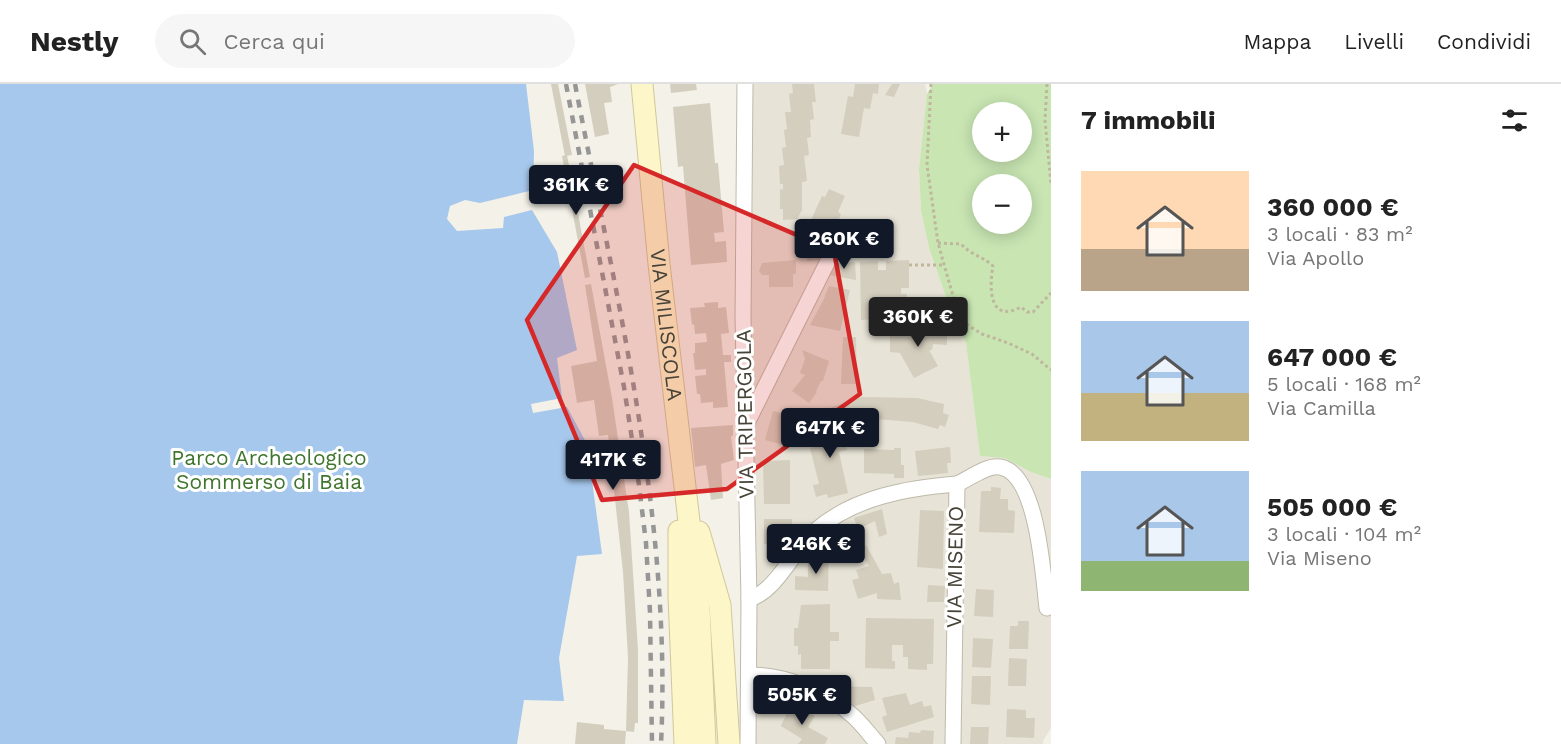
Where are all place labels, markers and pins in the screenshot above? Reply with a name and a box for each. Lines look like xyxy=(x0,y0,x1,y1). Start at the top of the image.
pin: 361K € xyxy=(527,165,625,216)
pin: 260K € xyxy=(795,219,893,270)
pin: 360K € xyxy=(869,297,967,348)
pin: 647K € xyxy=(781,408,879,459)
pin: 417K € xyxy=(564,440,662,491)
pin: 246K € xyxy=(767,524,865,575)
pin: 505K € xyxy=(753,675,851,726)

